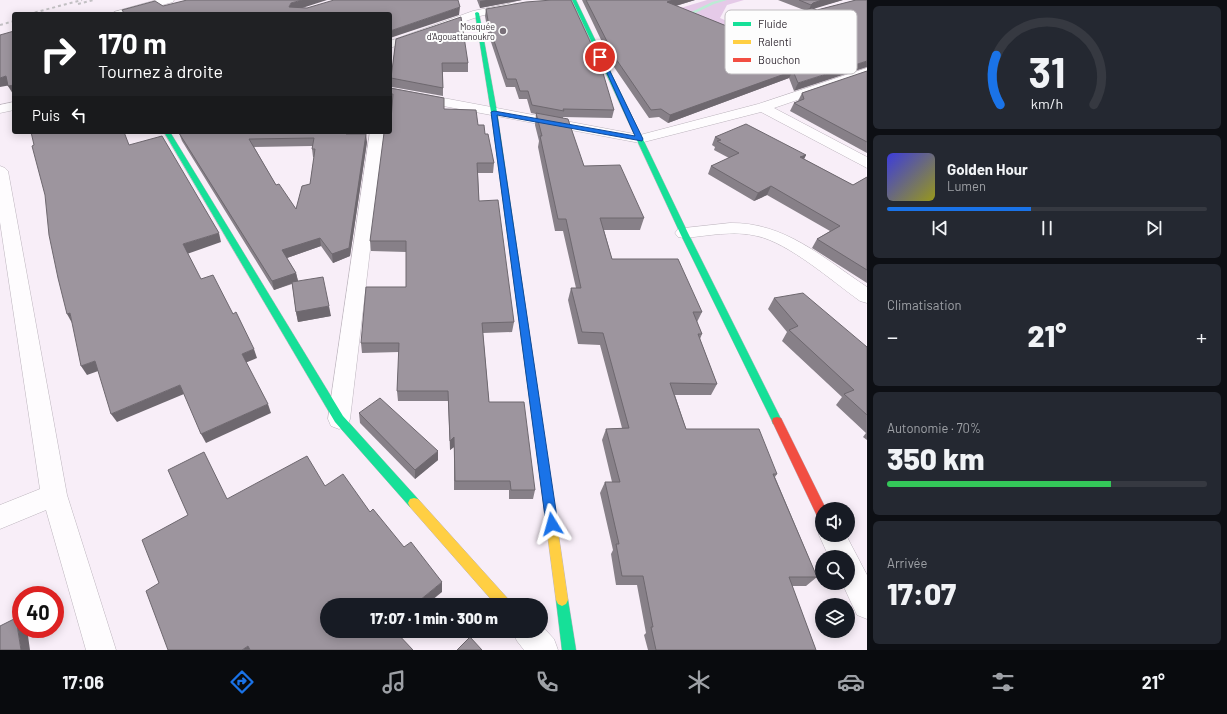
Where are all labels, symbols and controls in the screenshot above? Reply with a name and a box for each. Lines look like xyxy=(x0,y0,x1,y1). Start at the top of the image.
legend xyxy=(725,10,857,74)
text: Fluide xyxy=(758,17,787,30)
place label: Mosquée d'Agouattanoukro xyxy=(427,21,495,42)
text: 170 m xyxy=(98,26,167,60)
marker: Mosquée d'Agouattanoukro xyxy=(498,26,508,36)
icon: right xyxy=(32,28,84,80)
text: Ralenti xyxy=(758,35,792,48)
pin xyxy=(583,40,617,74)
icon: arrive xyxy=(589,46,611,68)
text: 31 xyxy=(1028,46,1066,96)
text: Bouchon xyxy=(758,53,800,66)
text: Tournez à droite xyxy=(98,60,223,82)
text: km/h xyxy=(1031,95,1063,112)
icon: left xyxy=(68,104,90,126)
text: Puis xyxy=(32,106,60,124)
text: Golden Hour xyxy=(947,160,1028,178)
text: Lumen xyxy=(947,178,986,194)
icon: previous xyxy=(929,217,951,239)
icon: pause xyxy=(1036,217,1058,239)
icon: next xyxy=(1143,217,1165,239)
text: Climatisation xyxy=(887,297,962,313)
text: 21° xyxy=(1028,317,1066,353)
text: − xyxy=(887,323,898,349)
text: + xyxy=(1196,323,1207,349)
text: Autonomie · 70% xyxy=(887,420,981,436)
text: 350 km xyxy=(887,440,985,476)
map controls xyxy=(815,502,855,638)
button: sound xyxy=(815,502,855,542)
position arrow xyxy=(531,503,573,545)
button: search xyxy=(815,550,855,590)
text: Arrivée xyxy=(887,555,927,571)
text: 17:07 xyxy=(887,575,956,611)
speed limit sign: 40 xyxy=(12,586,64,638)
button: layers xyxy=(815,598,855,638)
text: 17:07 · 1 min · 300 m xyxy=(370,609,498,627)
icon: directions xyxy=(228,668,256,696)
icon: music xyxy=(380,668,408,696)
icon: phone xyxy=(533,668,561,696)
icon: climate xyxy=(685,668,713,696)
icon: car xyxy=(837,668,865,696)
icon: filters xyxy=(989,668,1017,696)
text: 17:06 xyxy=(62,671,104,693)
text: 21° xyxy=(1142,671,1165,693)

